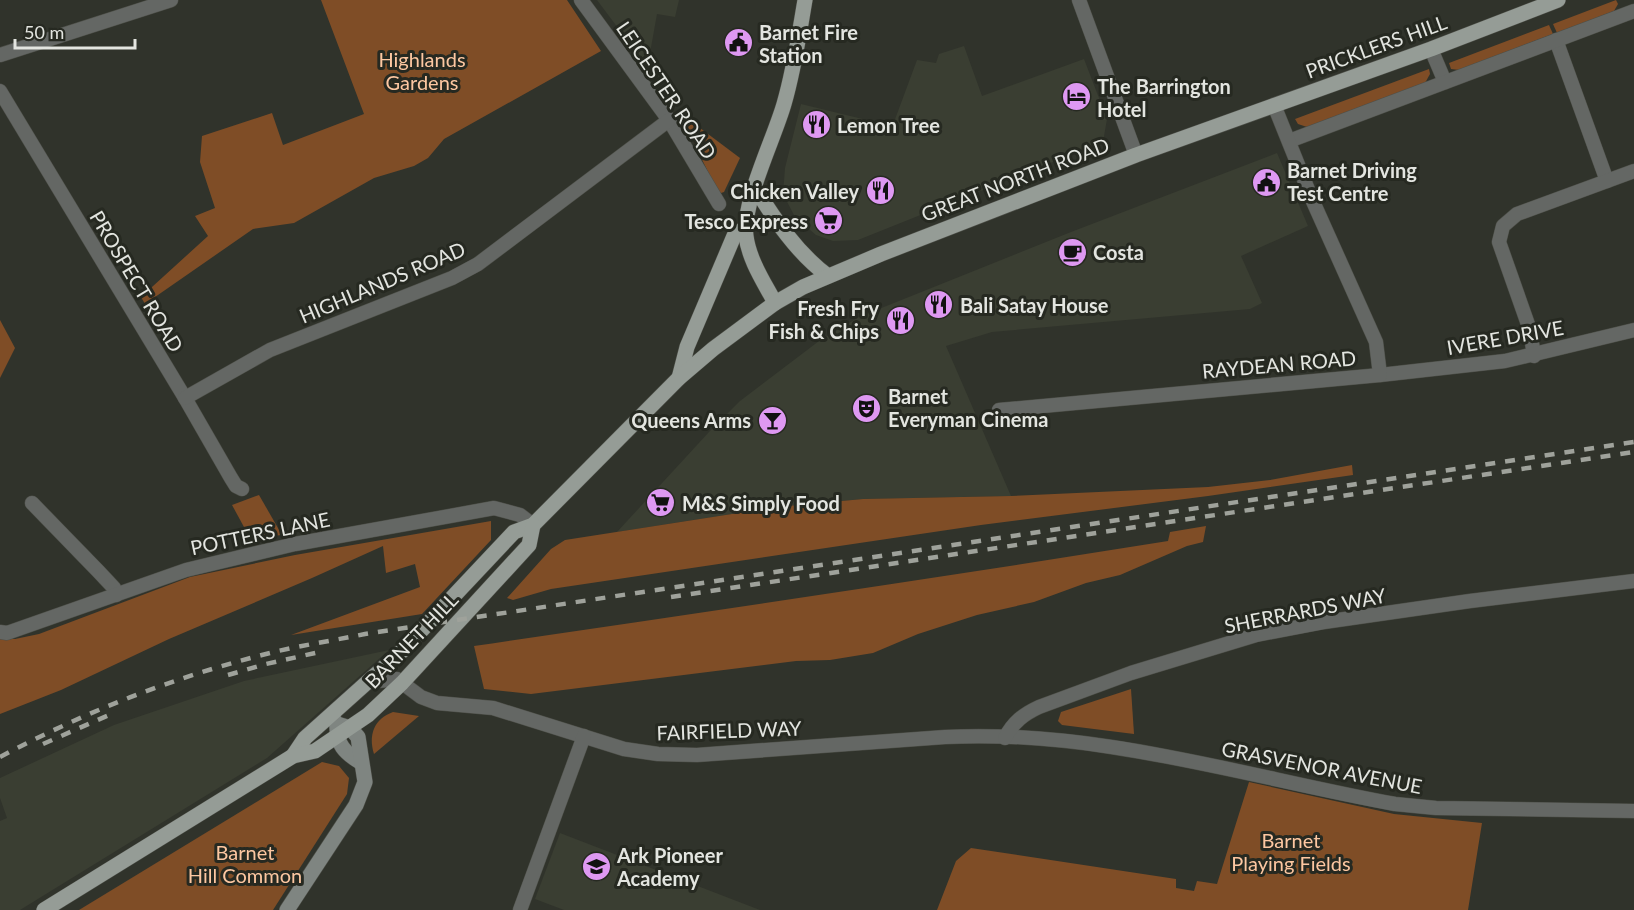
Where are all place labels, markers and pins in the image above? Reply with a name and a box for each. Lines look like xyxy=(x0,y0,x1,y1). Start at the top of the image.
place label: Barnet Fire Station xyxy=(759,20,858,67)
public building icon: Barnet Fire Station xyxy=(722,27,754,59)
place label: The Barrington Hotel xyxy=(1097,74,1231,121)
hotel icon: The Barrington Hotel xyxy=(1060,81,1092,113)
restaurant icon: Lemon Tree xyxy=(800,109,832,141)
place label: Lemon Tree xyxy=(837,113,940,137)
place label: Barnet Driving Test Centre xyxy=(1287,158,1417,205)
public building icon: Barnet Driving Test Centre xyxy=(1250,166,1282,198)
restaurant icon: Chicken Valley xyxy=(864,175,896,207)
place label: Chicken Valley xyxy=(730,179,859,203)
supermarket icon: Tesco Express xyxy=(813,205,845,237)
place label: Tesco Express xyxy=(684,209,808,233)
cafe icon: Costa xyxy=(1056,236,1088,268)
place label: Costa xyxy=(1093,240,1144,264)
restaurant icon: Bali Satay House xyxy=(923,289,955,321)
place label: Bali Satay House xyxy=(960,293,1109,317)
place label: Fresh Fry Fish & Chips xyxy=(769,296,879,343)
restaurant icon: Fresh Fry Fish & Chips xyxy=(884,304,916,336)
place label: Barnet Everyman Cinema xyxy=(888,384,1048,431)
theatre icon: Barnet Everyman Cinema xyxy=(851,392,883,424)
bar icon: Queens Arms xyxy=(756,404,788,436)
place label: Queens Arms xyxy=(631,408,751,432)
supermarket icon: M&S Simply Food xyxy=(645,487,677,519)
place label: M&S Simply Food xyxy=(682,491,840,515)
place label: Ark Pioneer Academy xyxy=(616,843,723,890)
school or university icon: Ark Pioneer Academy xyxy=(580,850,612,882)

